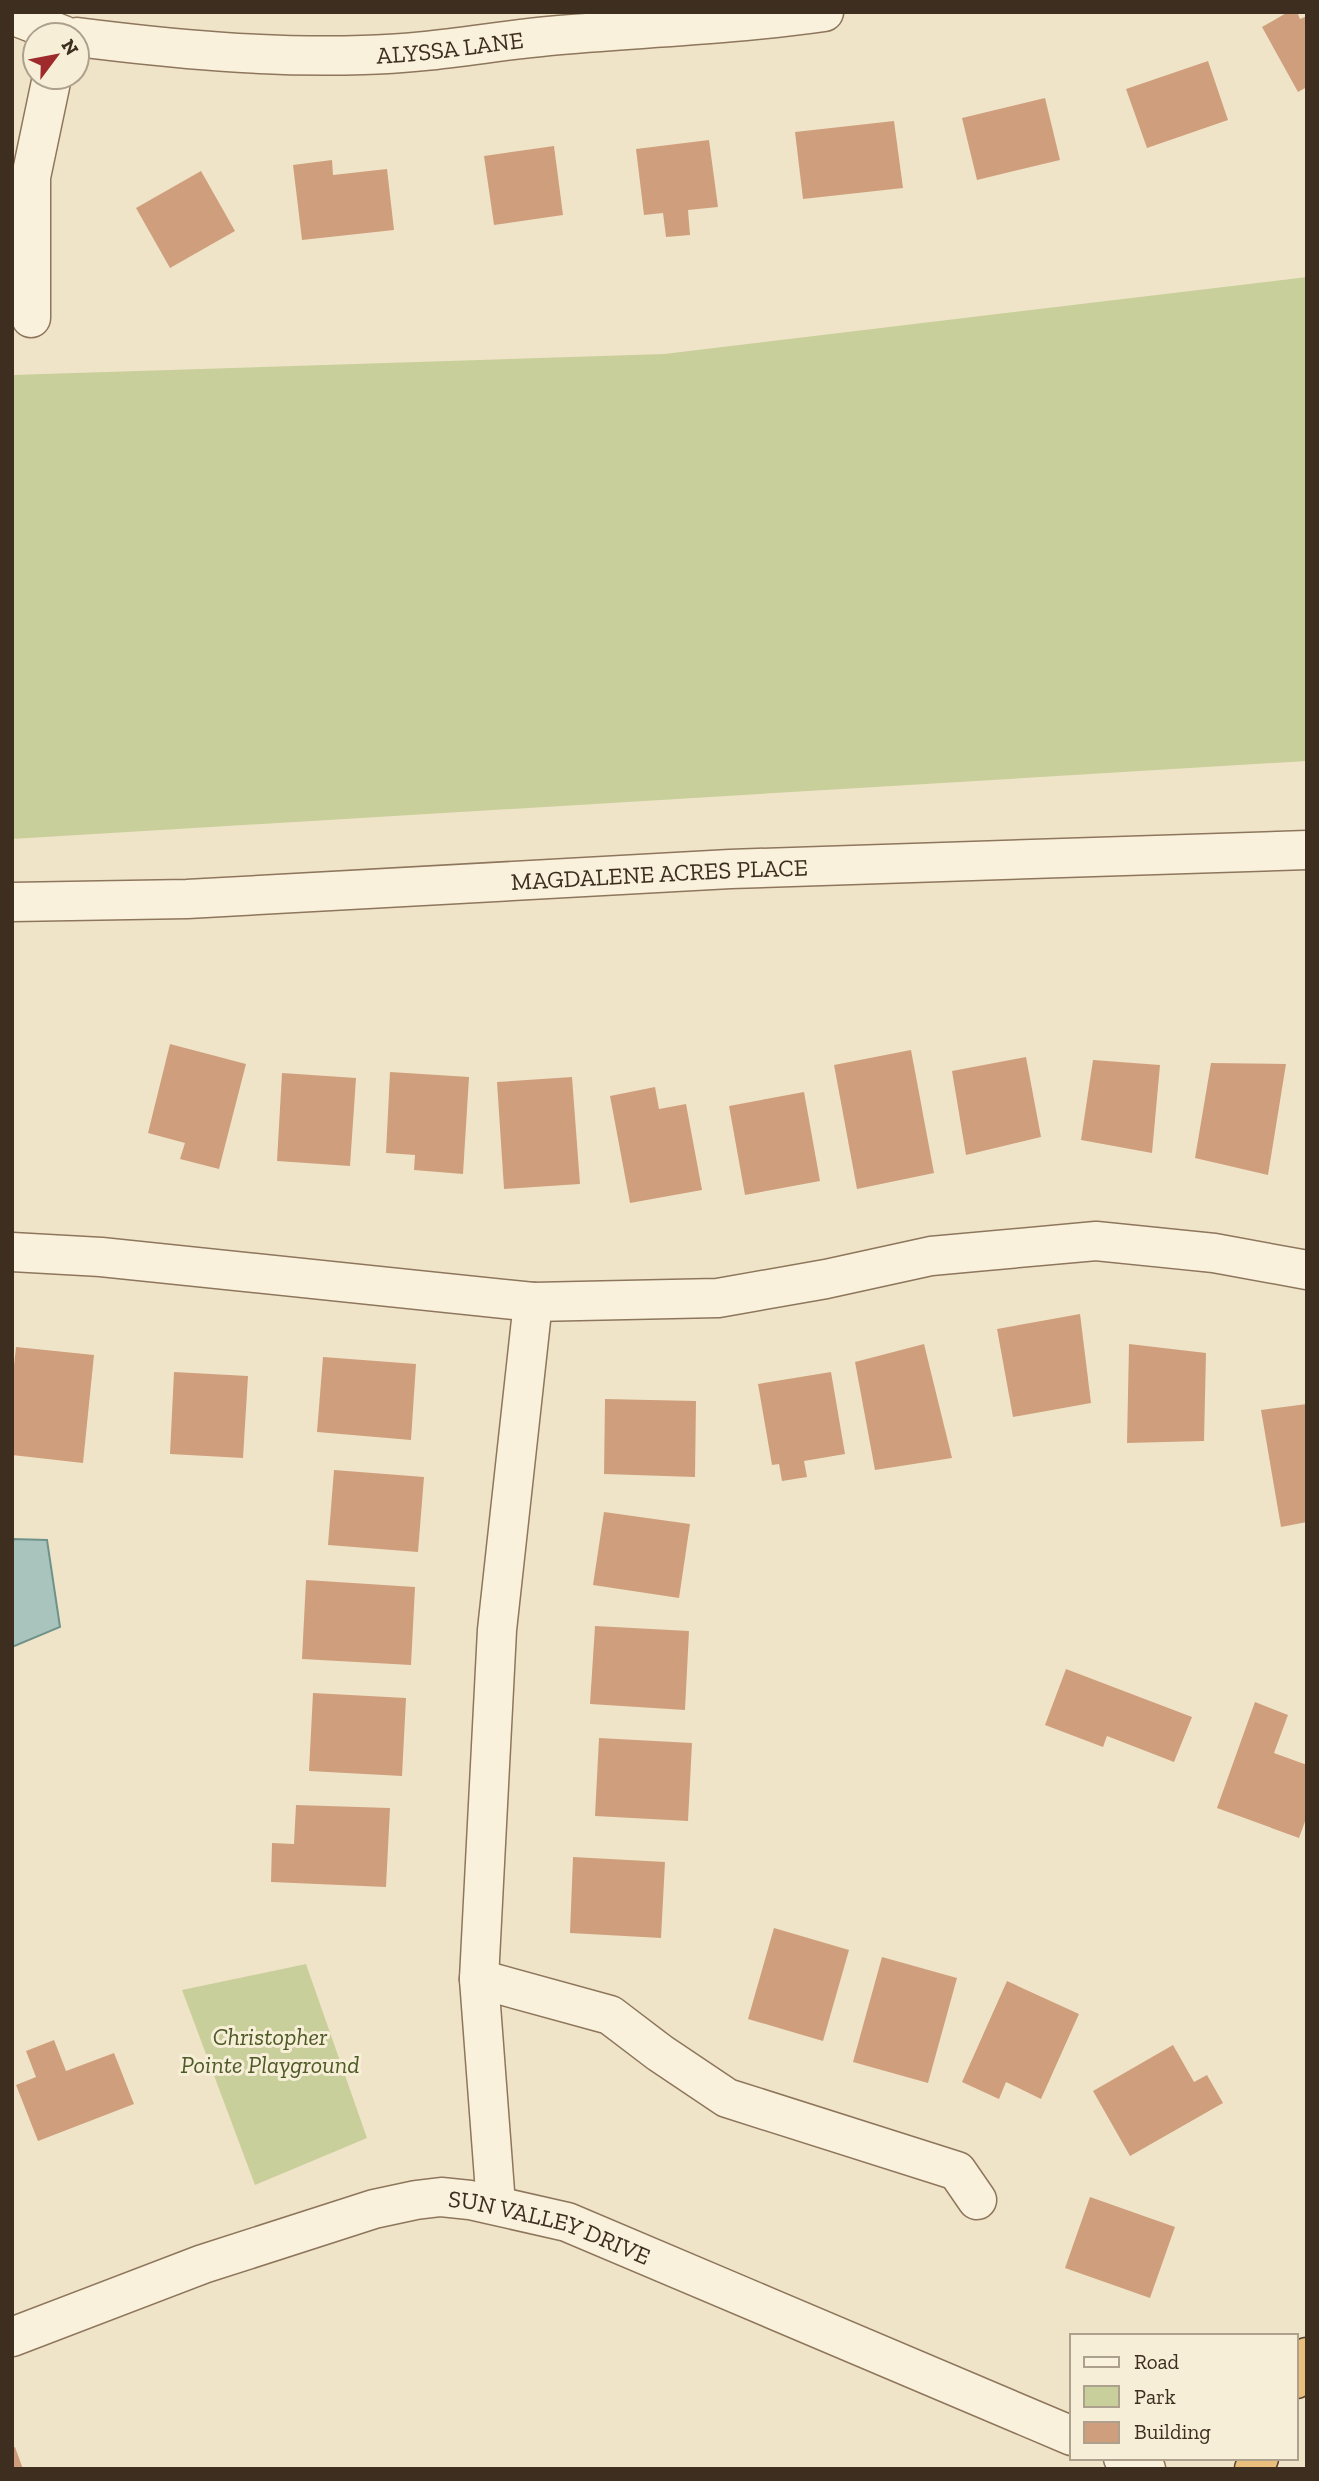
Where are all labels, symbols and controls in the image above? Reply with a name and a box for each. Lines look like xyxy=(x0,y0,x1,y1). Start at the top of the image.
north arrow xyxy=(21,21,91,91)
street label: ALYSSA LANE xyxy=(376,24,525,69)
text: N xyxy=(56,35,84,59)
street label: MAGDALENE ACRES PLACE xyxy=(510,852,808,896)
park label: Christopher Pointe Playground xyxy=(180,2022,360,2079)
street label: SUN VALLEY DRIVE xyxy=(447,2183,655,2270)
legend xyxy=(1070,2334,1298,2460)
text: Road xyxy=(1134,2349,1180,2374)
text: Park xyxy=(1134,2384,1176,2409)
text: Building xyxy=(1134,2419,1211,2444)

